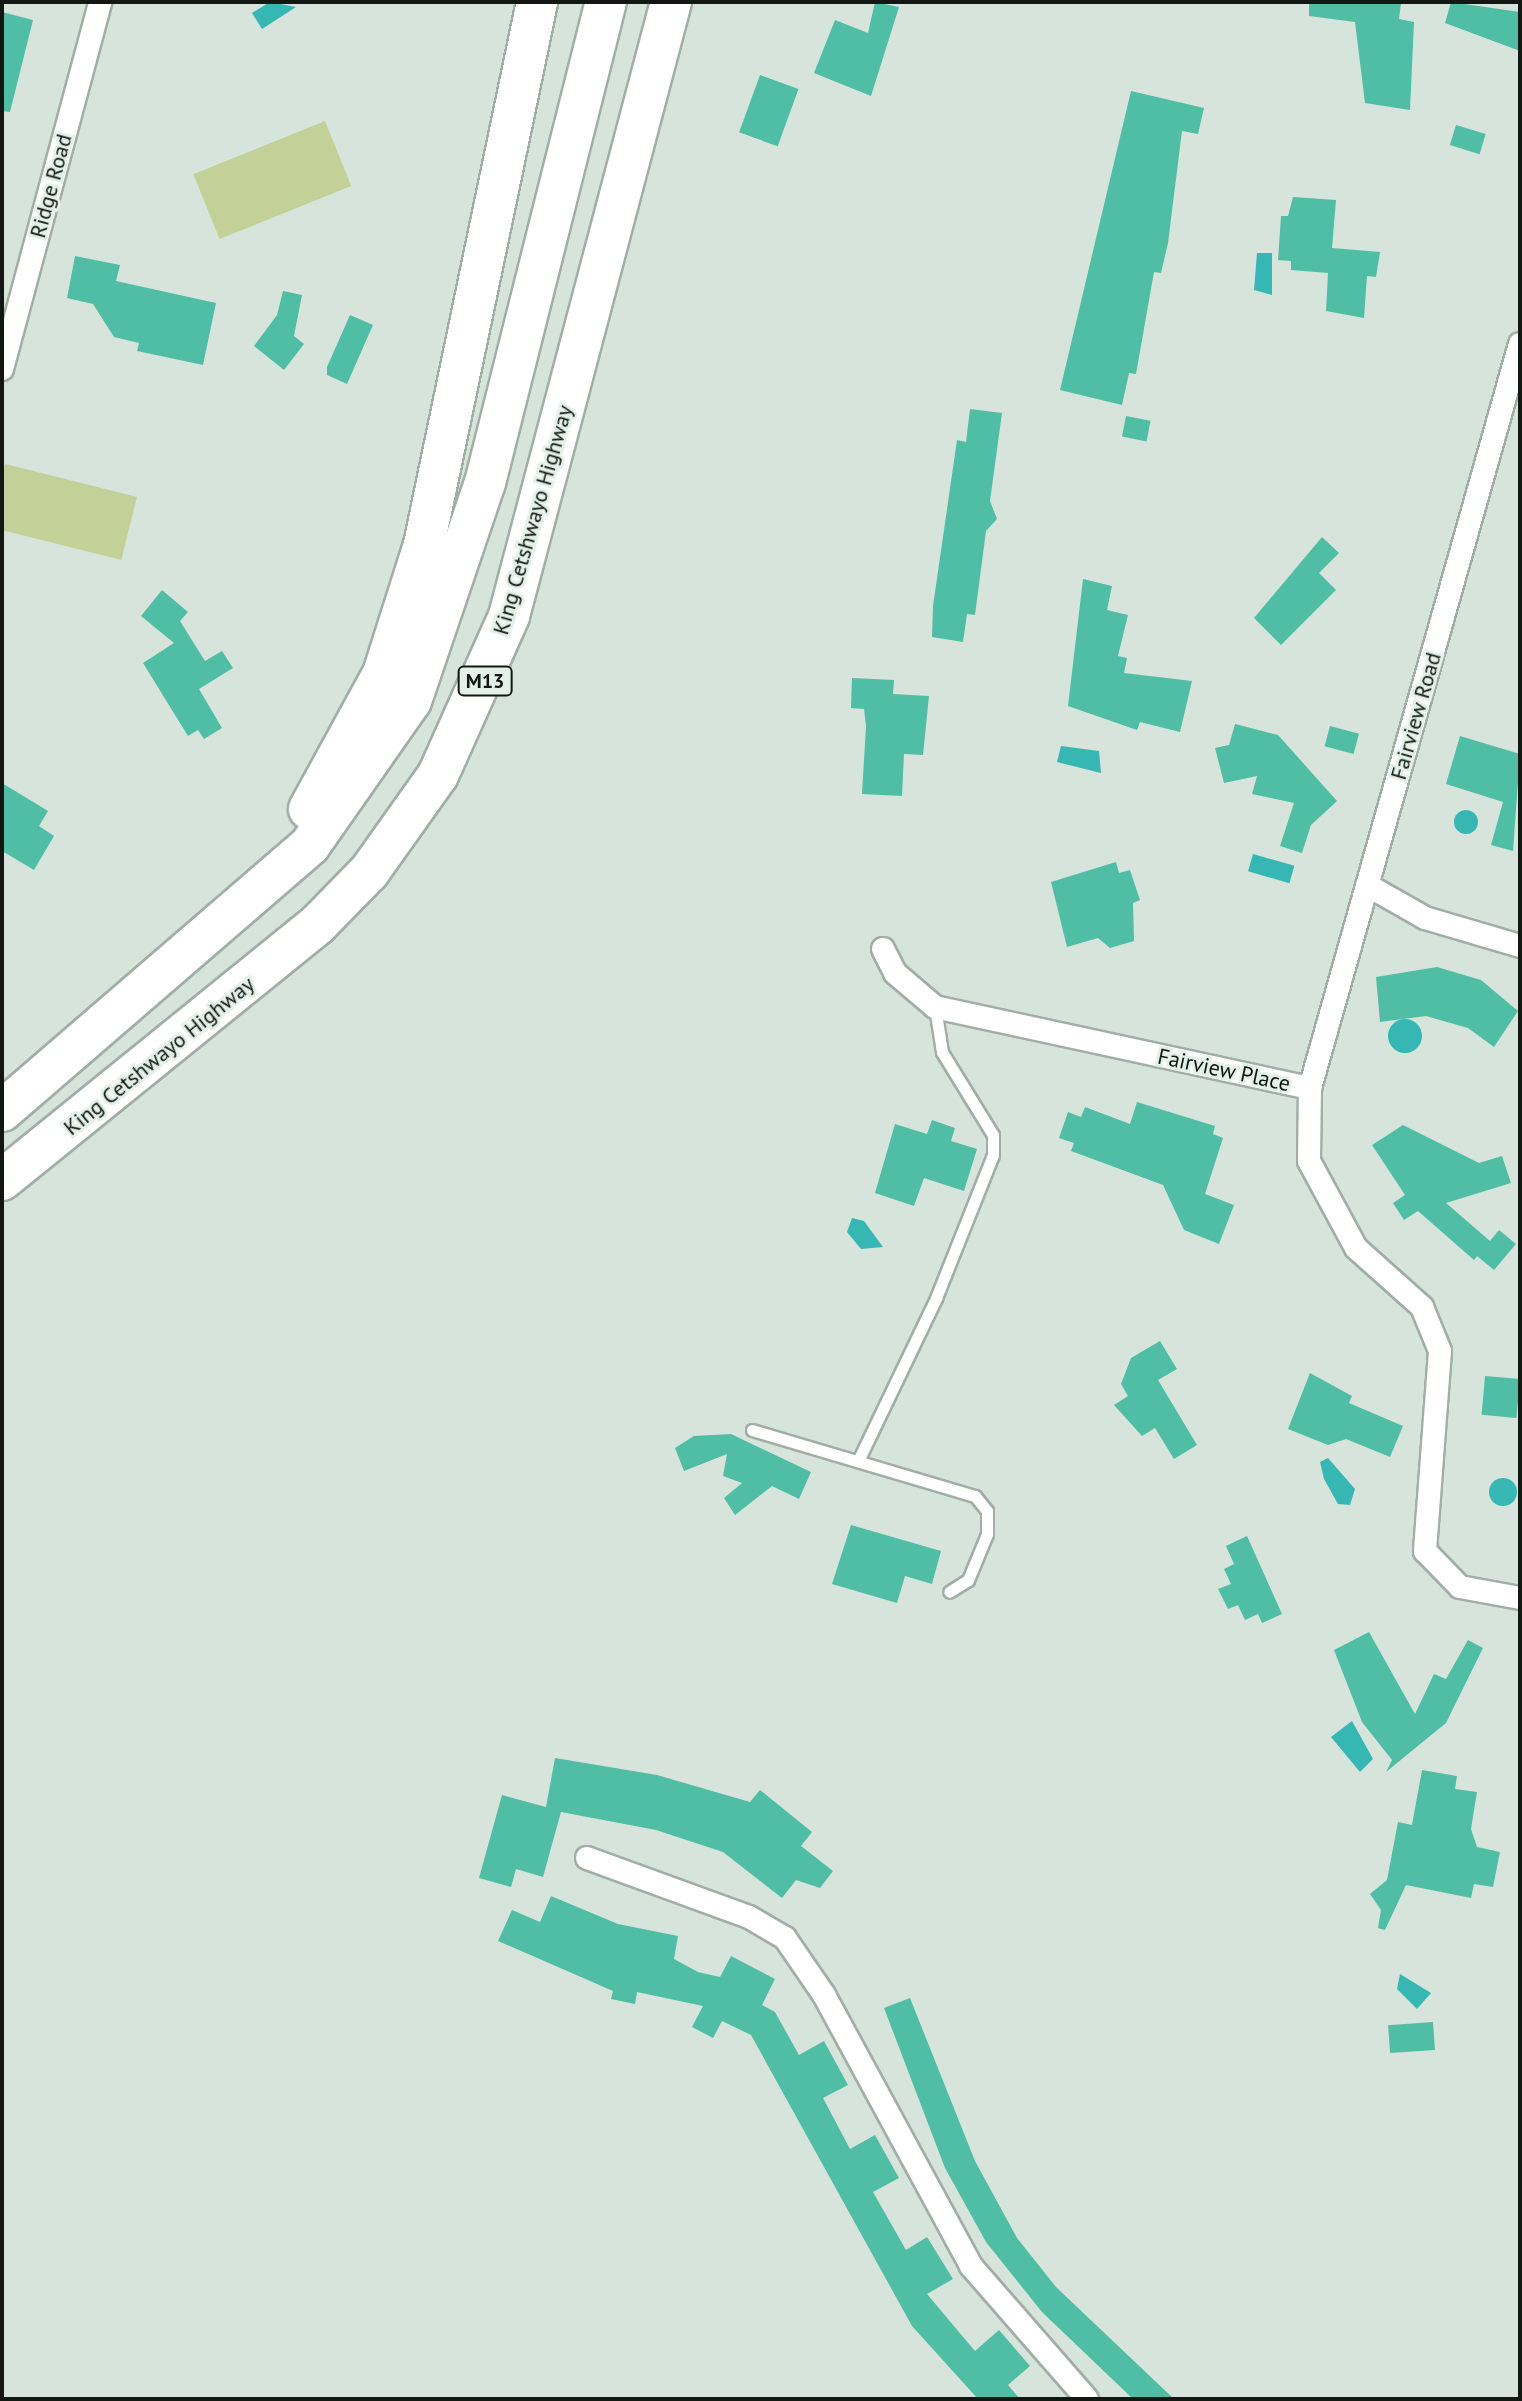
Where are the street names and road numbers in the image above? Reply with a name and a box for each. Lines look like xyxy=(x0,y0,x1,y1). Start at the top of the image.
street label: Ridge Road xyxy=(24,131,78,241)
street label: King Cetshwayo Highway xyxy=(488,402,578,638)
street label: Fairview Road xyxy=(1385,649,1447,783)
road number: M13 xyxy=(457,665,513,697)
street label: King Cetshwayo Highway xyxy=(58,971,260,1141)
street label: Fairview Place xyxy=(1155,1043,1293,1097)

